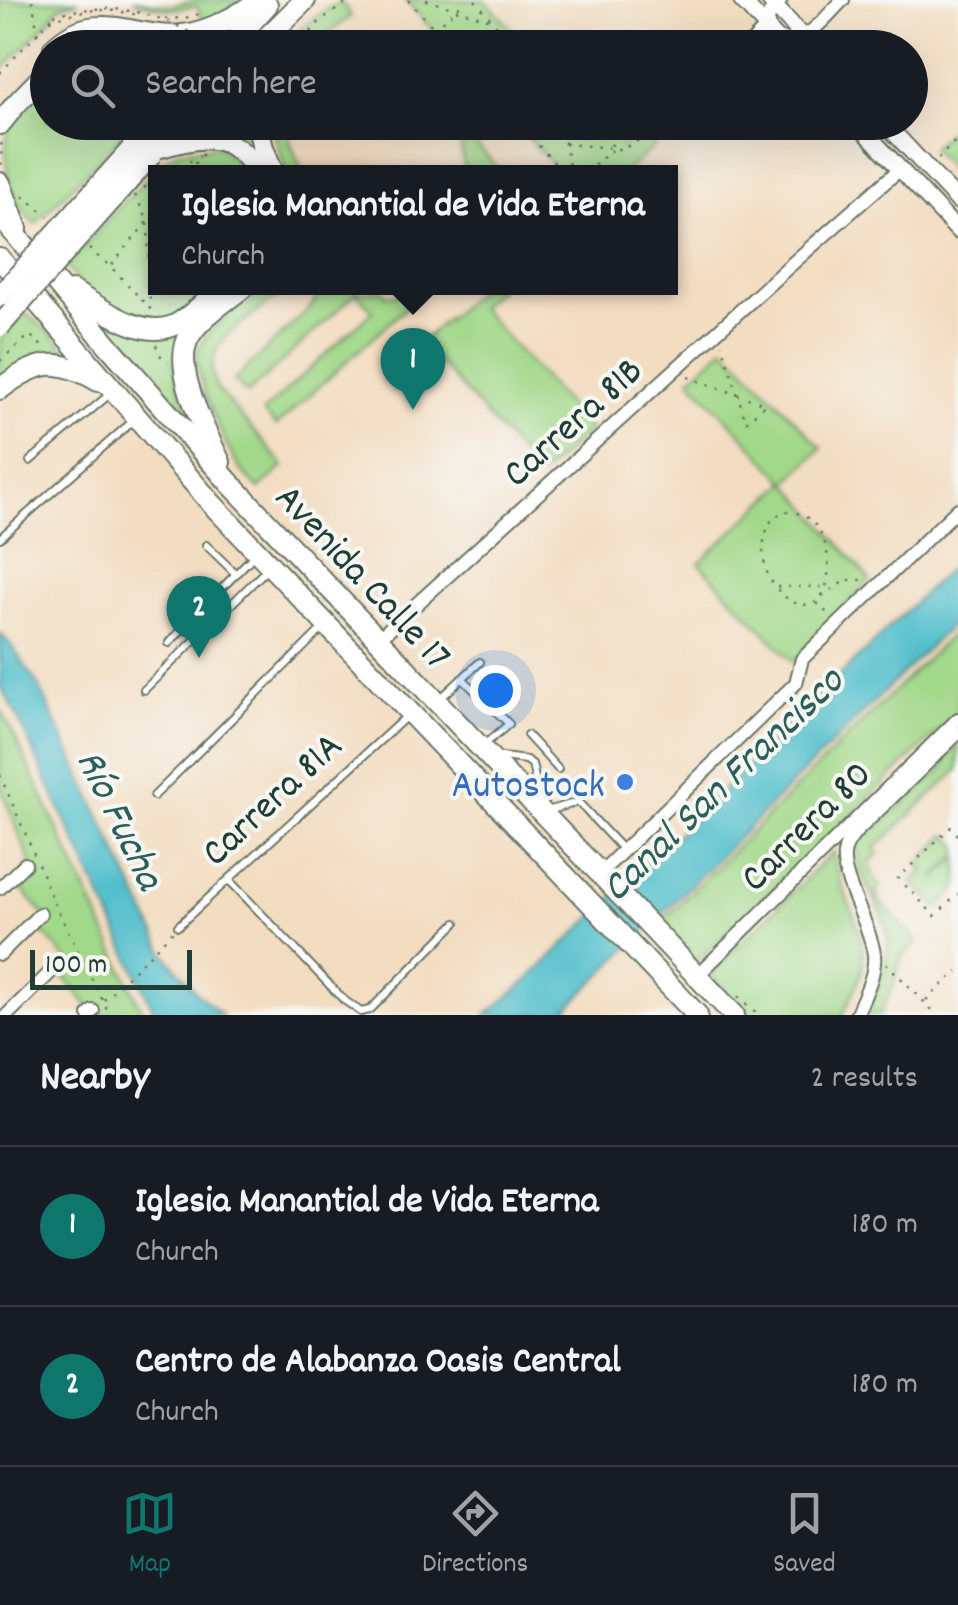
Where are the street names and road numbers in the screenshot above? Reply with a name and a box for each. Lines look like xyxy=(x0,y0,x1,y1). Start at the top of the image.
street label: Carrera 81B xyxy=(492,346,658,504)
street label: Avenida Calle 17 xyxy=(259,473,462,686)
street label: Carrera 81A xyxy=(191,721,358,882)
street label: Carrera 80 xyxy=(730,750,888,908)

